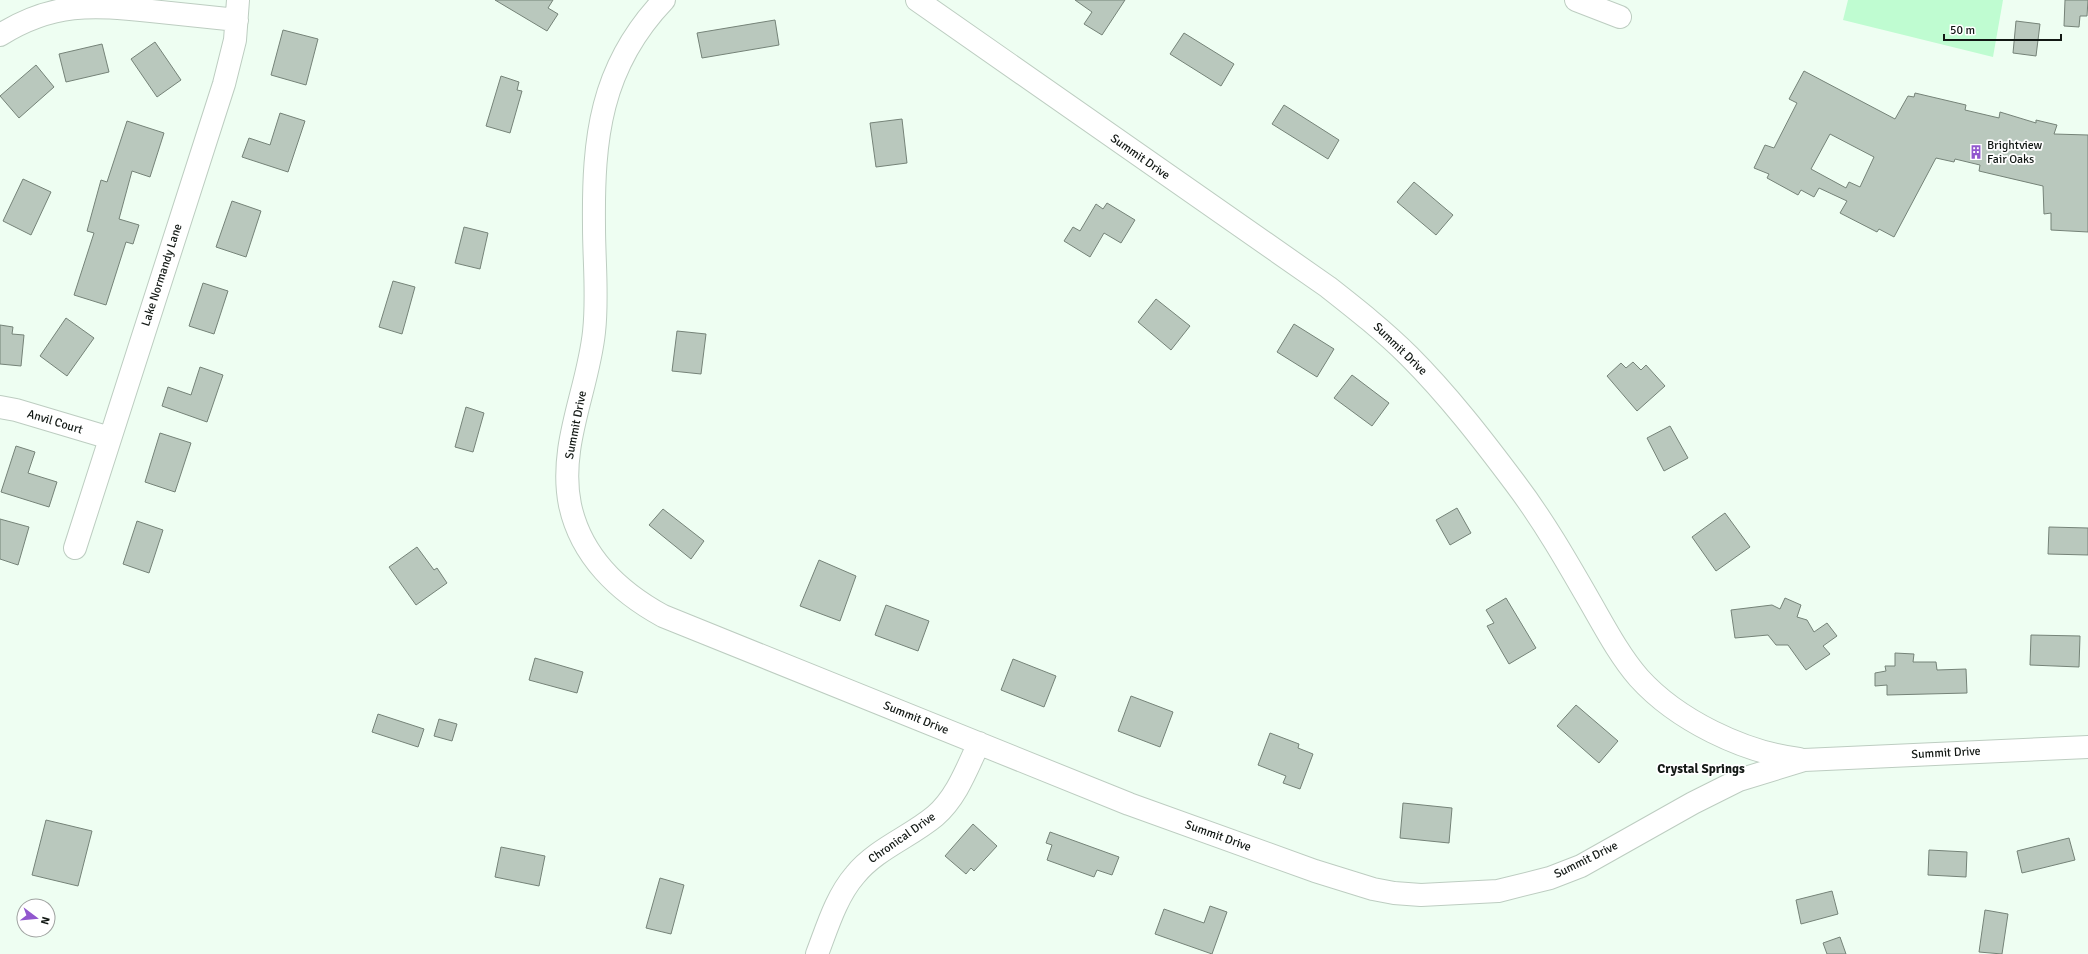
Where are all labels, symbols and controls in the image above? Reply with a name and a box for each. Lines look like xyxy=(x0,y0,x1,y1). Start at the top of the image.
scale bar xyxy=(1944,16,2061,42)
text: 50 m xyxy=(1950,23,1975,38)
street label: Summit Drive xyxy=(1107,131,1173,183)
place label: Brightview Fair Oaks xyxy=(1987,138,2043,167)
building icon: Brightview Fair Oaks xyxy=(1968,144,1984,160)
street label: Lake Normandy Lane xyxy=(138,222,186,328)
street label: Summit Drive xyxy=(1370,320,1430,378)
street label: Summit Drive xyxy=(562,390,590,460)
street label: Anvil Court xyxy=(25,406,85,438)
street label: Summit Drive xyxy=(881,698,951,738)
street label: Summit Drive xyxy=(1911,744,1981,762)
district label: Crystal Springs xyxy=(1657,761,1745,777)
street label: Chronical Drive xyxy=(865,809,939,867)
street label: Summit Drive xyxy=(1183,817,1253,855)
street label: Summit Drive xyxy=(1552,838,1620,882)
north arrow xyxy=(16,898,56,938)
text: N xyxy=(38,915,52,926)

